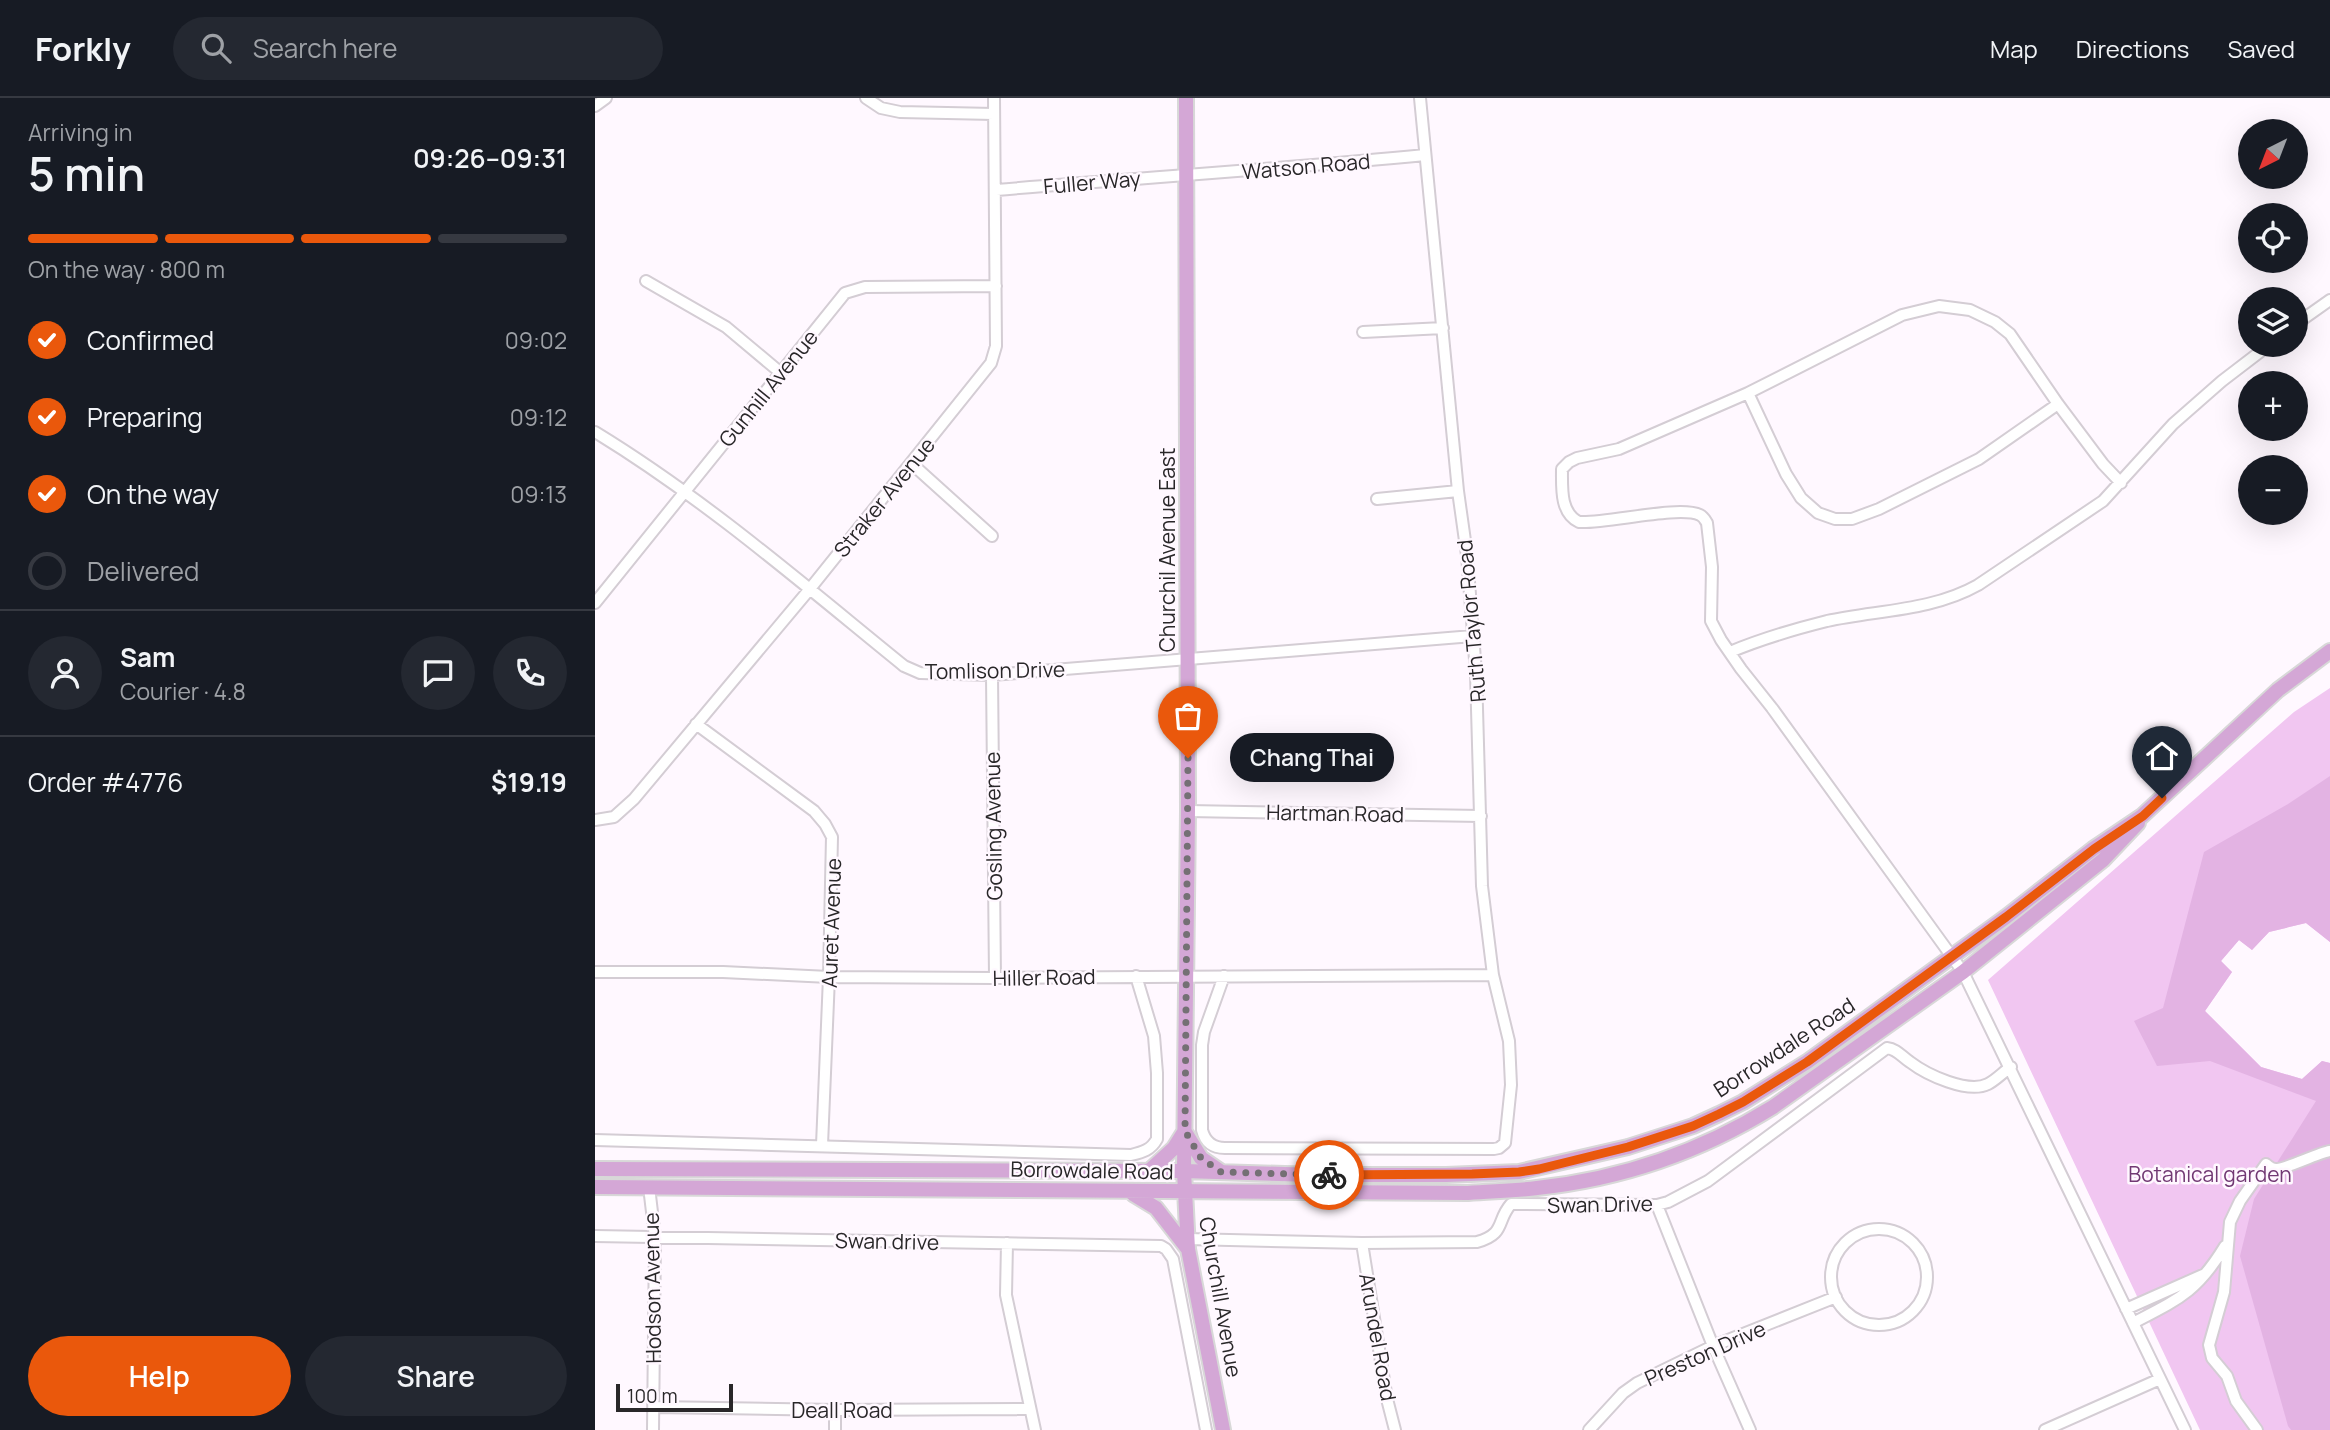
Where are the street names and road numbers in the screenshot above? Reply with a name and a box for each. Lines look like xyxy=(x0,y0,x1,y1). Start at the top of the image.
street label: Watson Road xyxy=(1241,146,1371,186)
street label: Fuller Way xyxy=(1042,164,1142,200)
street label: Gunhill Avenue xyxy=(712,324,824,452)
street label: Straker Avenue xyxy=(827,431,941,563)
street label: Churchil Avenue East xyxy=(1153,448,1181,652)
street label: Ruth Taylor Road xyxy=(1450,539,1492,703)
street label: Tomlison Drive xyxy=(925,655,1065,685)
street label: Gosling Avenue xyxy=(978,751,1008,901)
street label: Hartman Road xyxy=(1266,798,1404,828)
street label: Auret Avenue xyxy=(815,858,847,988)
street label: Hiller Road xyxy=(992,962,1096,992)
street label: Borrowdale Road xyxy=(1708,991,1860,1103)
street label: Borrowdale Road xyxy=(1010,1155,1174,1185)
street label: Swan Drive xyxy=(1547,1189,1653,1219)
street label: Hodson Avenue xyxy=(637,1212,667,1364)
street label: Churchill Avenue xyxy=(1193,1215,1249,1379)
street label: Swan drive xyxy=(835,1226,939,1256)
street label: Arundel Road xyxy=(1353,1271,1403,1403)
street label: Preston Drive xyxy=(1640,1314,1770,1392)
street label: Deall Road xyxy=(791,1396,893,1424)

